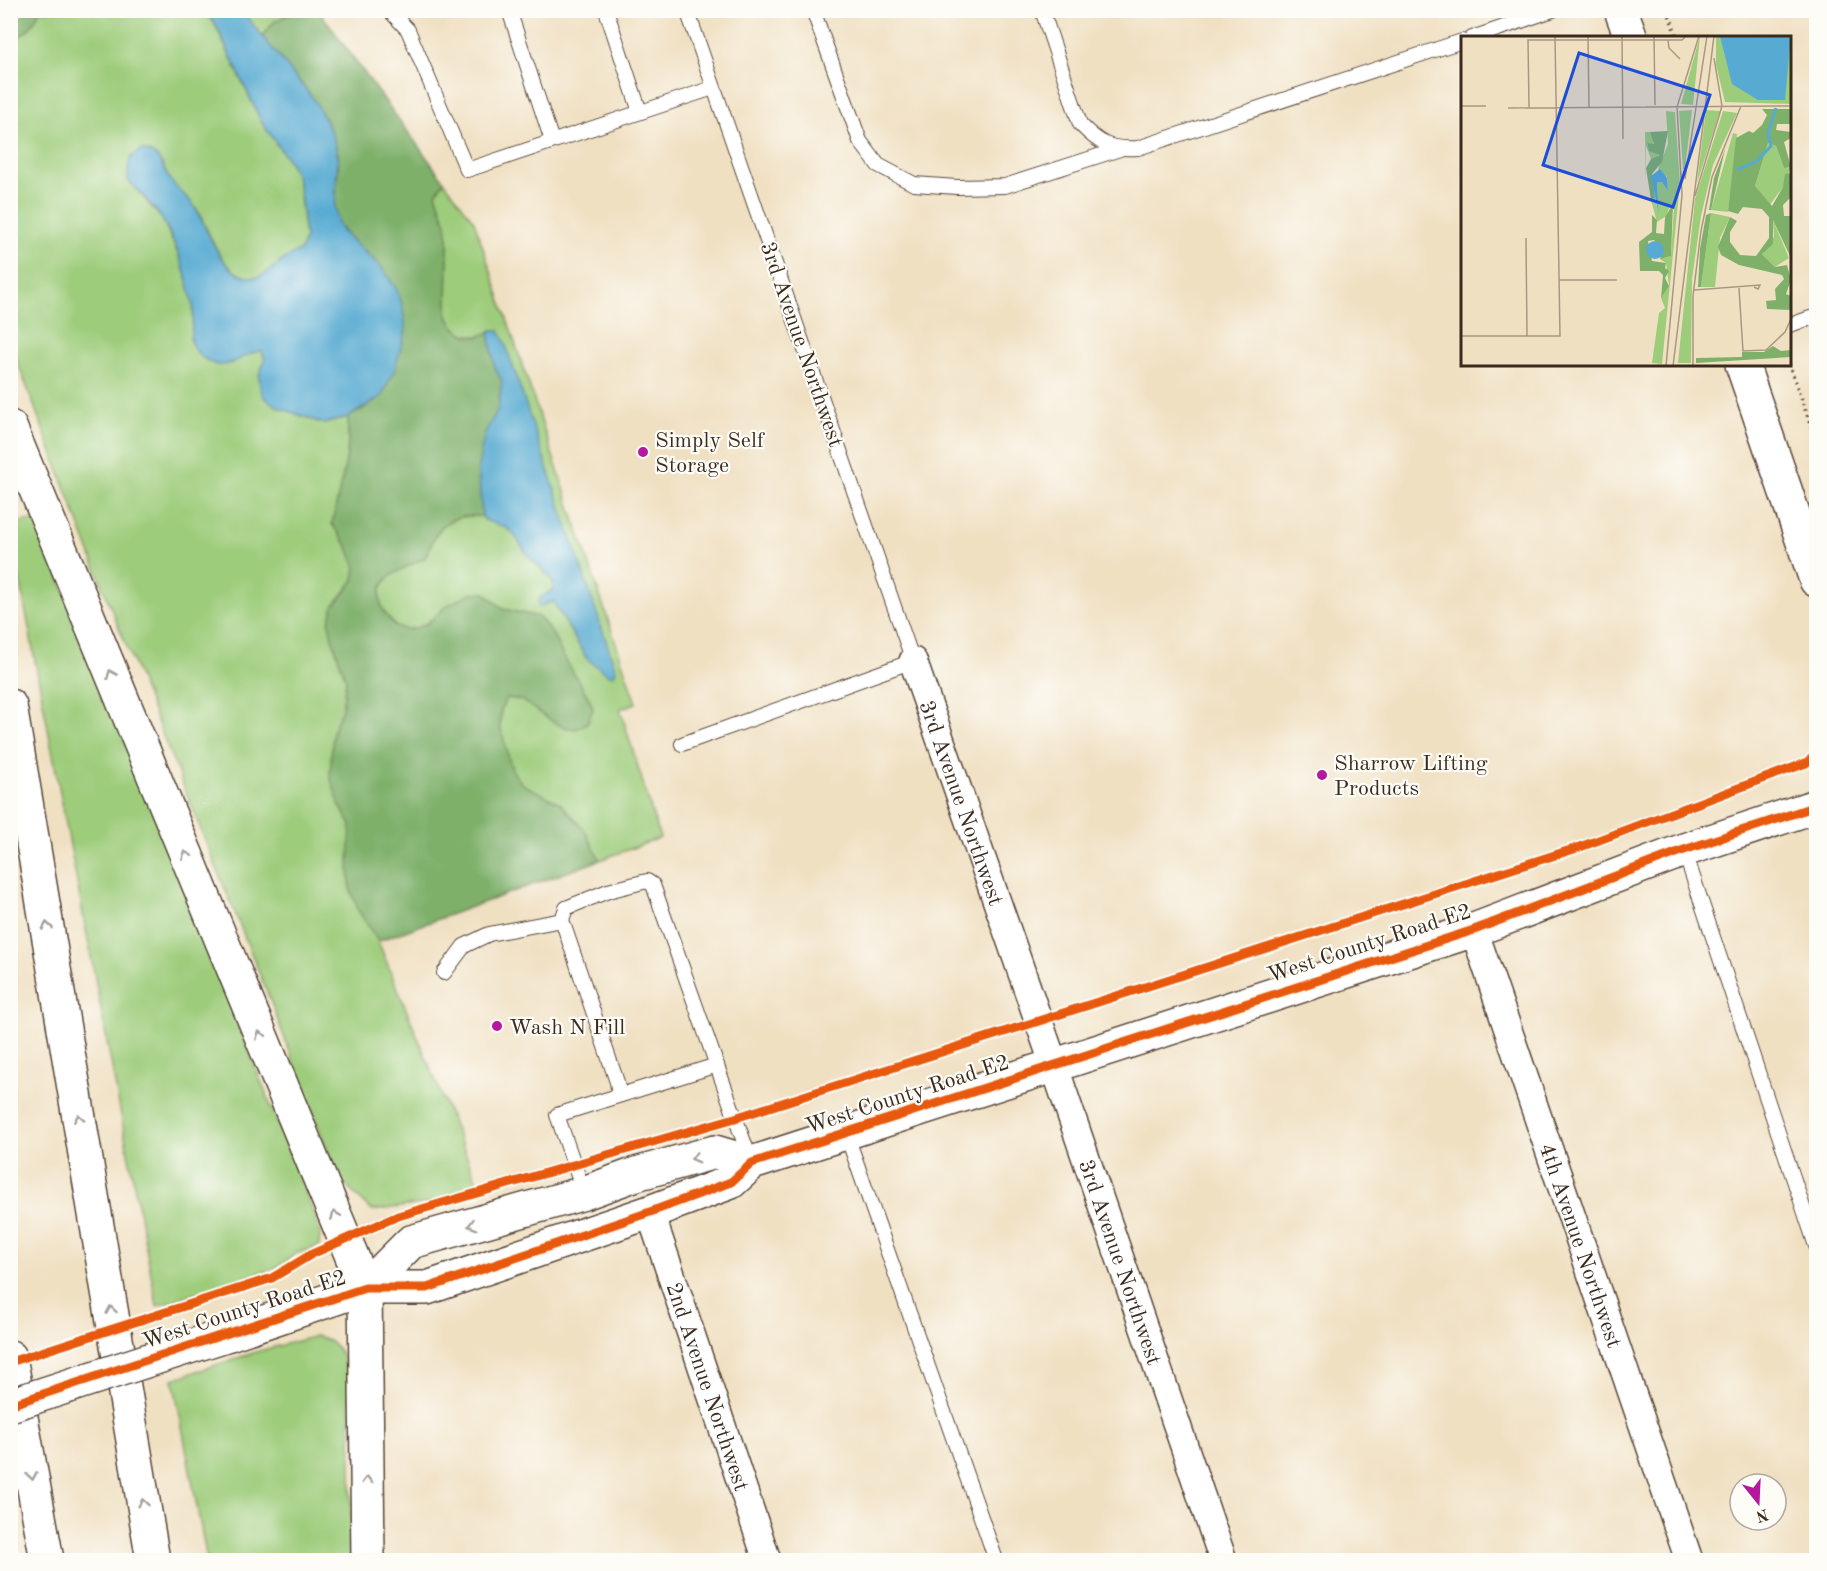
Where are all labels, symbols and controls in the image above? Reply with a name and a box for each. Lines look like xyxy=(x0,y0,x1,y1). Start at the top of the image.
inset map xyxy=(1461,36,1791,366)
street label: 3rd Avenue Northwest xyxy=(756,239,847,450)
place label: Simply Self Storage xyxy=(655,430,765,477)
marker: Simply Self Storage xyxy=(636,445,650,459)
one-way arrow xyxy=(106,670,118,681)
street label: 3rd Avenue Northwest xyxy=(915,698,1006,909)
place label: Sharrow Lifting Products xyxy=(1334,753,1488,800)
marker: Sharrow Lifting Products xyxy=(1315,768,1329,782)
one-way arrow xyxy=(181,850,193,861)
street label: West County Road E2 xyxy=(1265,901,1474,987)
one-way arrow xyxy=(42,921,54,930)
place label: Wash N Fill xyxy=(509,1017,625,1039)
marker: Wash N Fill xyxy=(490,1019,504,1033)
one-way arrow xyxy=(255,1030,267,1041)
street label: West County Road E2 xyxy=(803,1052,1012,1138)
one-way arrow xyxy=(74,1113,86,1123)
street label: 4th Avenue Northwest xyxy=(1535,1141,1625,1351)
one-way arrow xyxy=(691,1150,701,1163)
street label: 3rd Avenue Northwest xyxy=(1074,1157,1165,1368)
one-way arrow xyxy=(330,1210,342,1221)
one-way arrow xyxy=(467,1218,478,1230)
street label: West County Road E2 xyxy=(140,1267,349,1353)
street label: 2nd Avenue Northwest xyxy=(662,1280,752,1494)
one-way arrow xyxy=(106,1306,118,1315)
one-way arrow xyxy=(25,1471,38,1481)
north arrow xyxy=(1728,1472,1788,1532)
one-way arrow xyxy=(361,1475,374,1484)
one-way arrow xyxy=(138,1498,150,1507)
text: N xyxy=(1753,1505,1770,1524)

